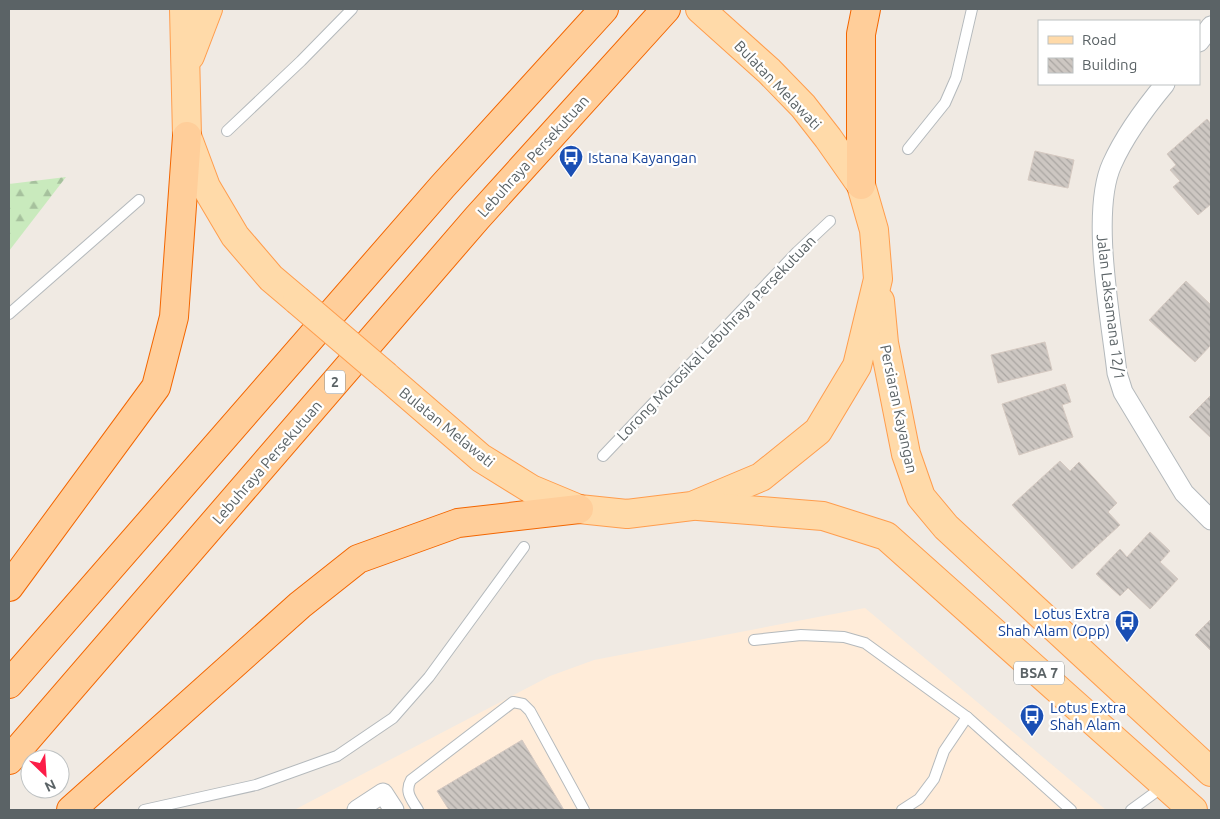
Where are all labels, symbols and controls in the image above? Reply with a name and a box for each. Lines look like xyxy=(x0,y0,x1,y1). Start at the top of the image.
legend xyxy=(1038,20,1200,85)
text: Road xyxy=(1082,31,1117,48)
street label: Bulatan Melawati xyxy=(731,37,825,133)
text: Building xyxy=(1082,56,1137,73)
street label: Lebuhraya Persekutuan xyxy=(474,92,592,220)
bus stop icon: Istana Kayangan xyxy=(558,144,584,178)
place label: Istana Kayangan xyxy=(588,149,697,166)
street label: Lorong Motosikal Lebuhraya Persekutuan xyxy=(613,232,819,444)
street label: Jalan Laksamana 12/1 xyxy=(1094,233,1128,381)
street label: Persiaran Kayangan xyxy=(877,343,921,475)
road number: 2 xyxy=(325,371,345,394)
street label: Bulatan Melawati xyxy=(396,384,498,470)
street label: Lebuhraya Persekutuan xyxy=(209,397,325,527)
place label: Lotus Extra Shah Alam (Opp) xyxy=(998,605,1110,639)
bus stop icon: Lotus Extra Shah Alam (Opp) xyxy=(1114,609,1140,643)
road number: BSA 7 xyxy=(1014,661,1064,684)
place label: Lotus Extra Shah Alam xyxy=(1050,699,1126,733)
bus stop icon: Lotus Extra Shah Alam xyxy=(1019,703,1045,737)
north arrow xyxy=(20,749,70,799)
text: N xyxy=(42,776,59,795)

